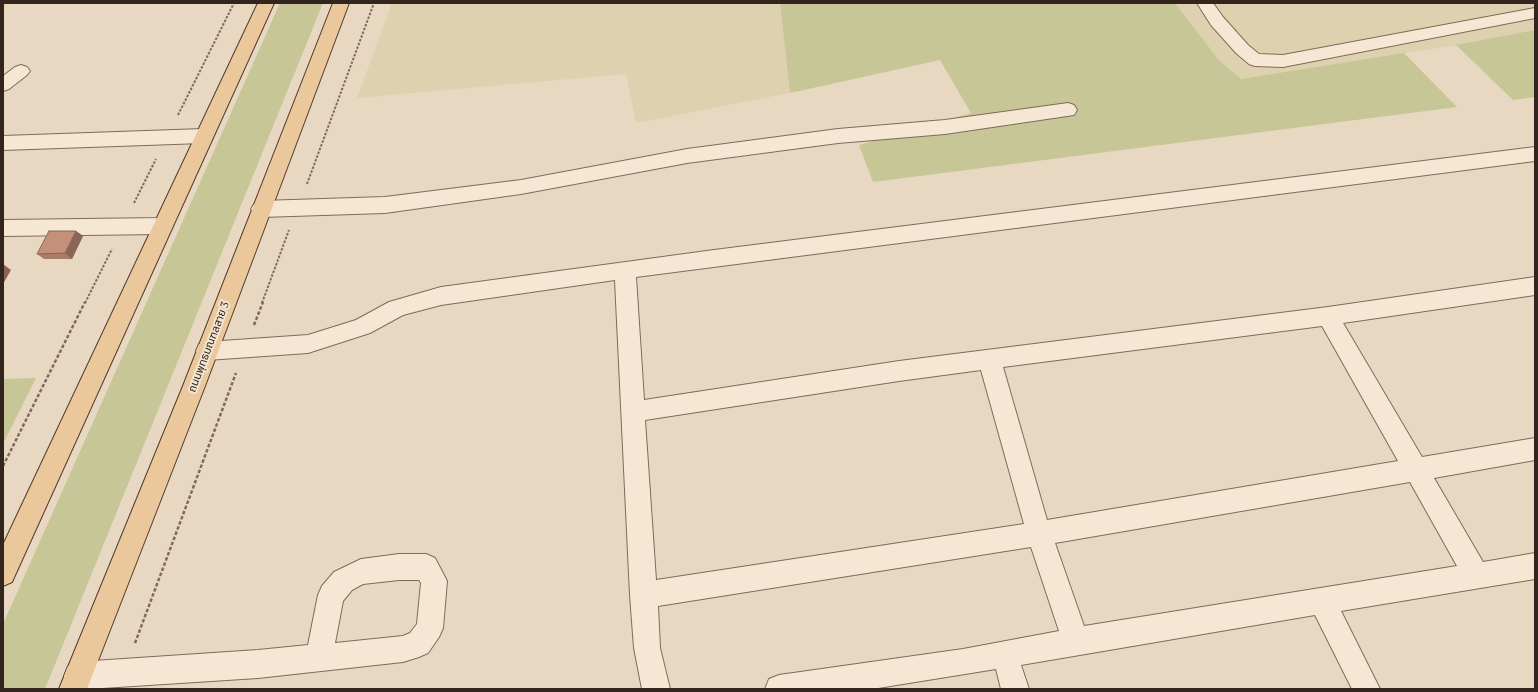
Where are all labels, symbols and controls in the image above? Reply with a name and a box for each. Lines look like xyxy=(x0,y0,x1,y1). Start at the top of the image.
street label: ถนนพุทธมณฑลสาย 3 xyxy=(186,300,232,394)

